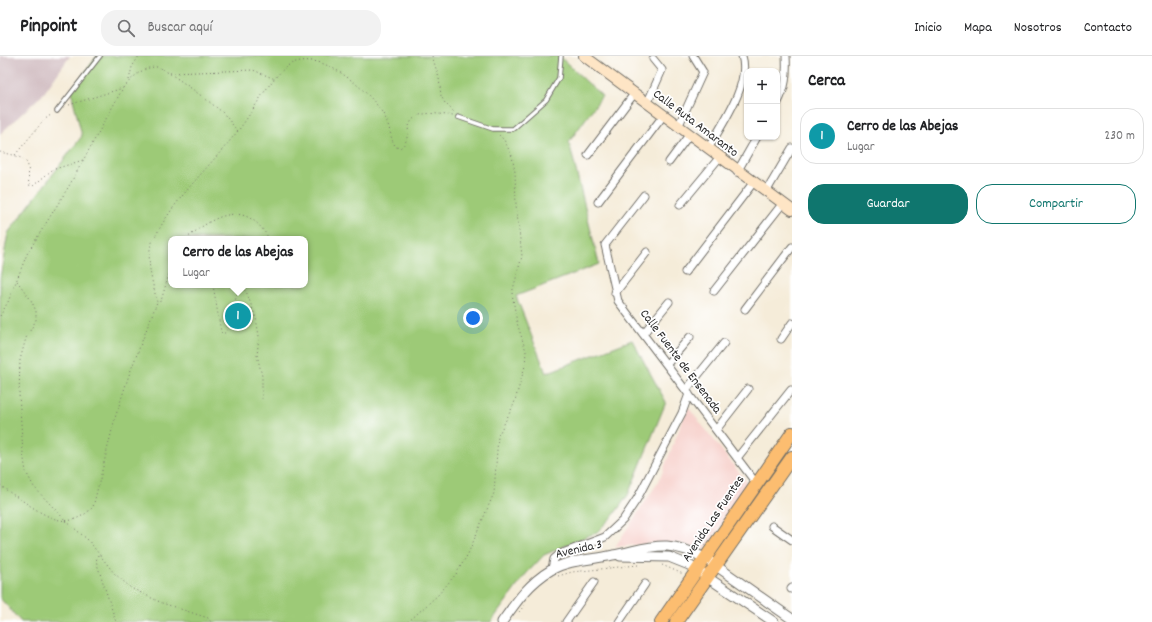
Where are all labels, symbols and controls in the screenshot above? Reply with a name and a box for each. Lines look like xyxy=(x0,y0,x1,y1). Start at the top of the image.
search box xyxy=(101,10,381,46)
text: Pinpoint xyxy=(20,14,77,41)
icon: search xyxy=(115,17,137,39)
text: Buscar aquí xyxy=(147,17,212,39)
text: Inicio xyxy=(914,18,942,38)
text: Mapa xyxy=(964,18,992,38)
text: Nosotros xyxy=(1014,18,1062,38)
text: Contacto xyxy=(1084,18,1132,38)
map controls xyxy=(744,68,780,140)
button: + xyxy=(744,68,780,104)
text: Cerca xyxy=(808,70,845,94)
street label: Calle Ruta Amaranto xyxy=(648,85,742,163)
button: − xyxy=(744,104,780,140)
text: Cerro de las Abejas xyxy=(847,116,958,138)
text: 1 xyxy=(821,127,823,146)
text: 230 m xyxy=(1105,127,1135,146)
text: Lugar xyxy=(847,138,875,157)
button: Guardar xyxy=(808,184,968,224)
button: Compartir xyxy=(976,184,1136,224)
popup xyxy=(168,236,308,288)
text: Cerro de las Abejas xyxy=(182,242,294,264)
text: Lugar xyxy=(182,264,210,283)
pin: 1 xyxy=(225,301,251,331)
street label: Calle Fuente de Ensenada xyxy=(634,306,726,419)
your location xyxy=(463,308,483,328)
street label: Avenida Las Fuentes xyxy=(678,472,750,566)
street label: Avenida 3 xyxy=(554,535,604,565)

